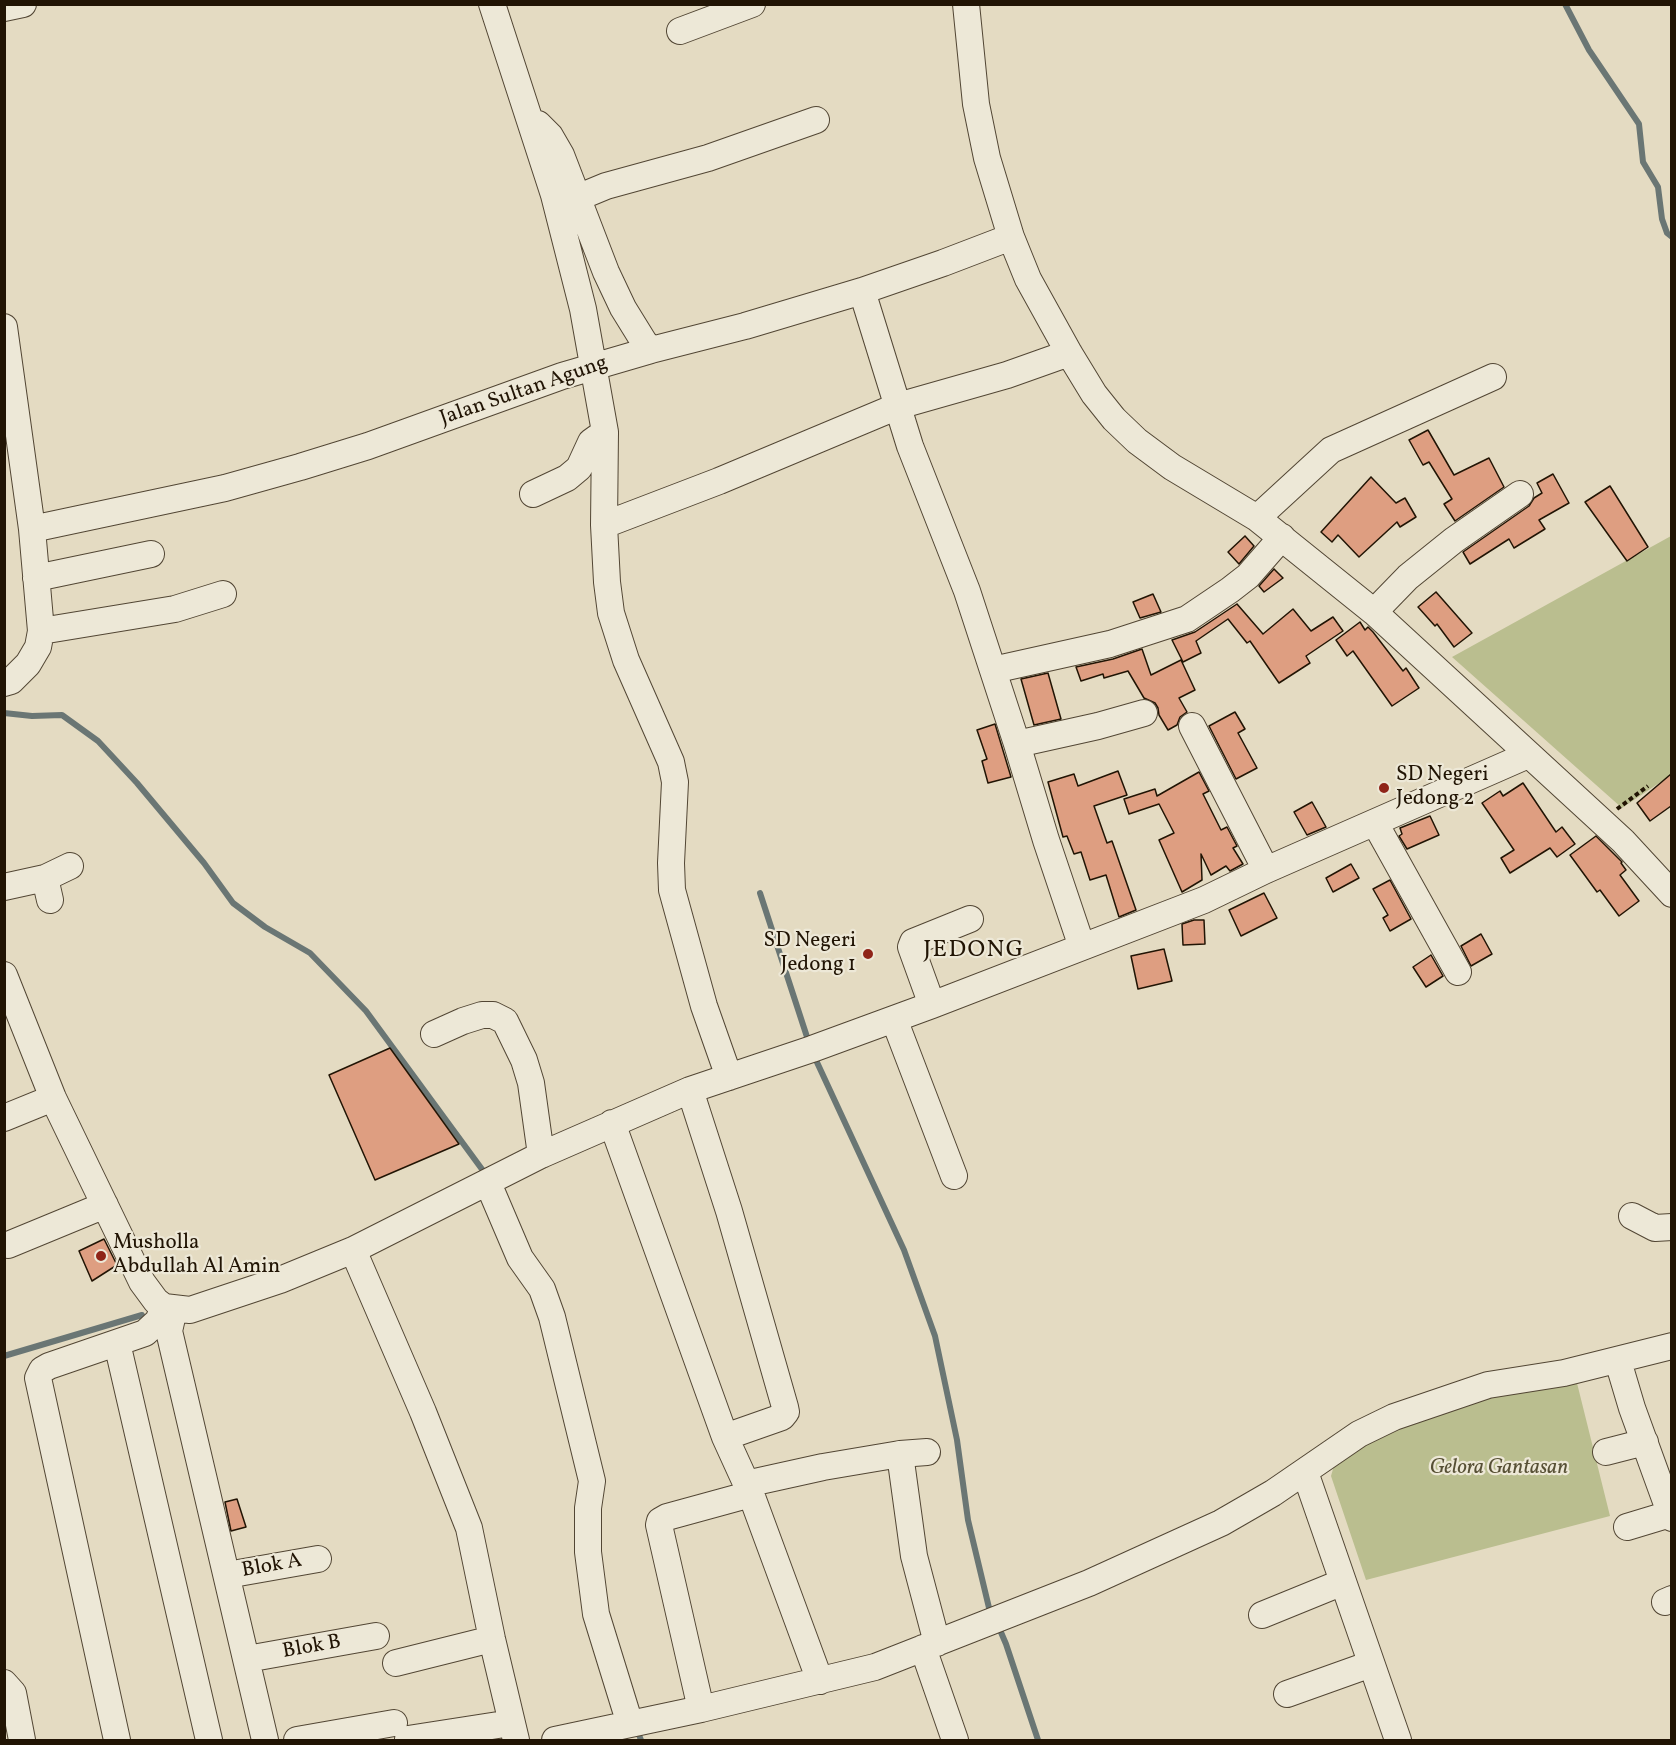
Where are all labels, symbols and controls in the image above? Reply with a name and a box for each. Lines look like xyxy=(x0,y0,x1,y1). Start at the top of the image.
street label: Jalan Sultan Agung xyxy=(437,351,611,433)
place label: SD Negeri Jedong 2 xyxy=(1396,763,1488,813)
marker: SD Negeri Jedong 2 xyxy=(1377,781,1391,795)
place label: SD Negeri Jedong 1 xyxy=(764,929,856,979)
district label: JEDONG xyxy=(923,938,1025,966)
marker: SD Negeri Jedong 1 xyxy=(861,947,875,961)
place label: Musholla Abdullah Al Amin xyxy=(113,1231,280,1281)
marker: Musholla Abdullah Al Amin xyxy=(94,1249,108,1263)
park label: Gelora Gantasan xyxy=(1430,1456,1568,1482)
street label: Blok A xyxy=(240,1549,304,1585)
street label: Blok B xyxy=(281,1630,343,1666)

